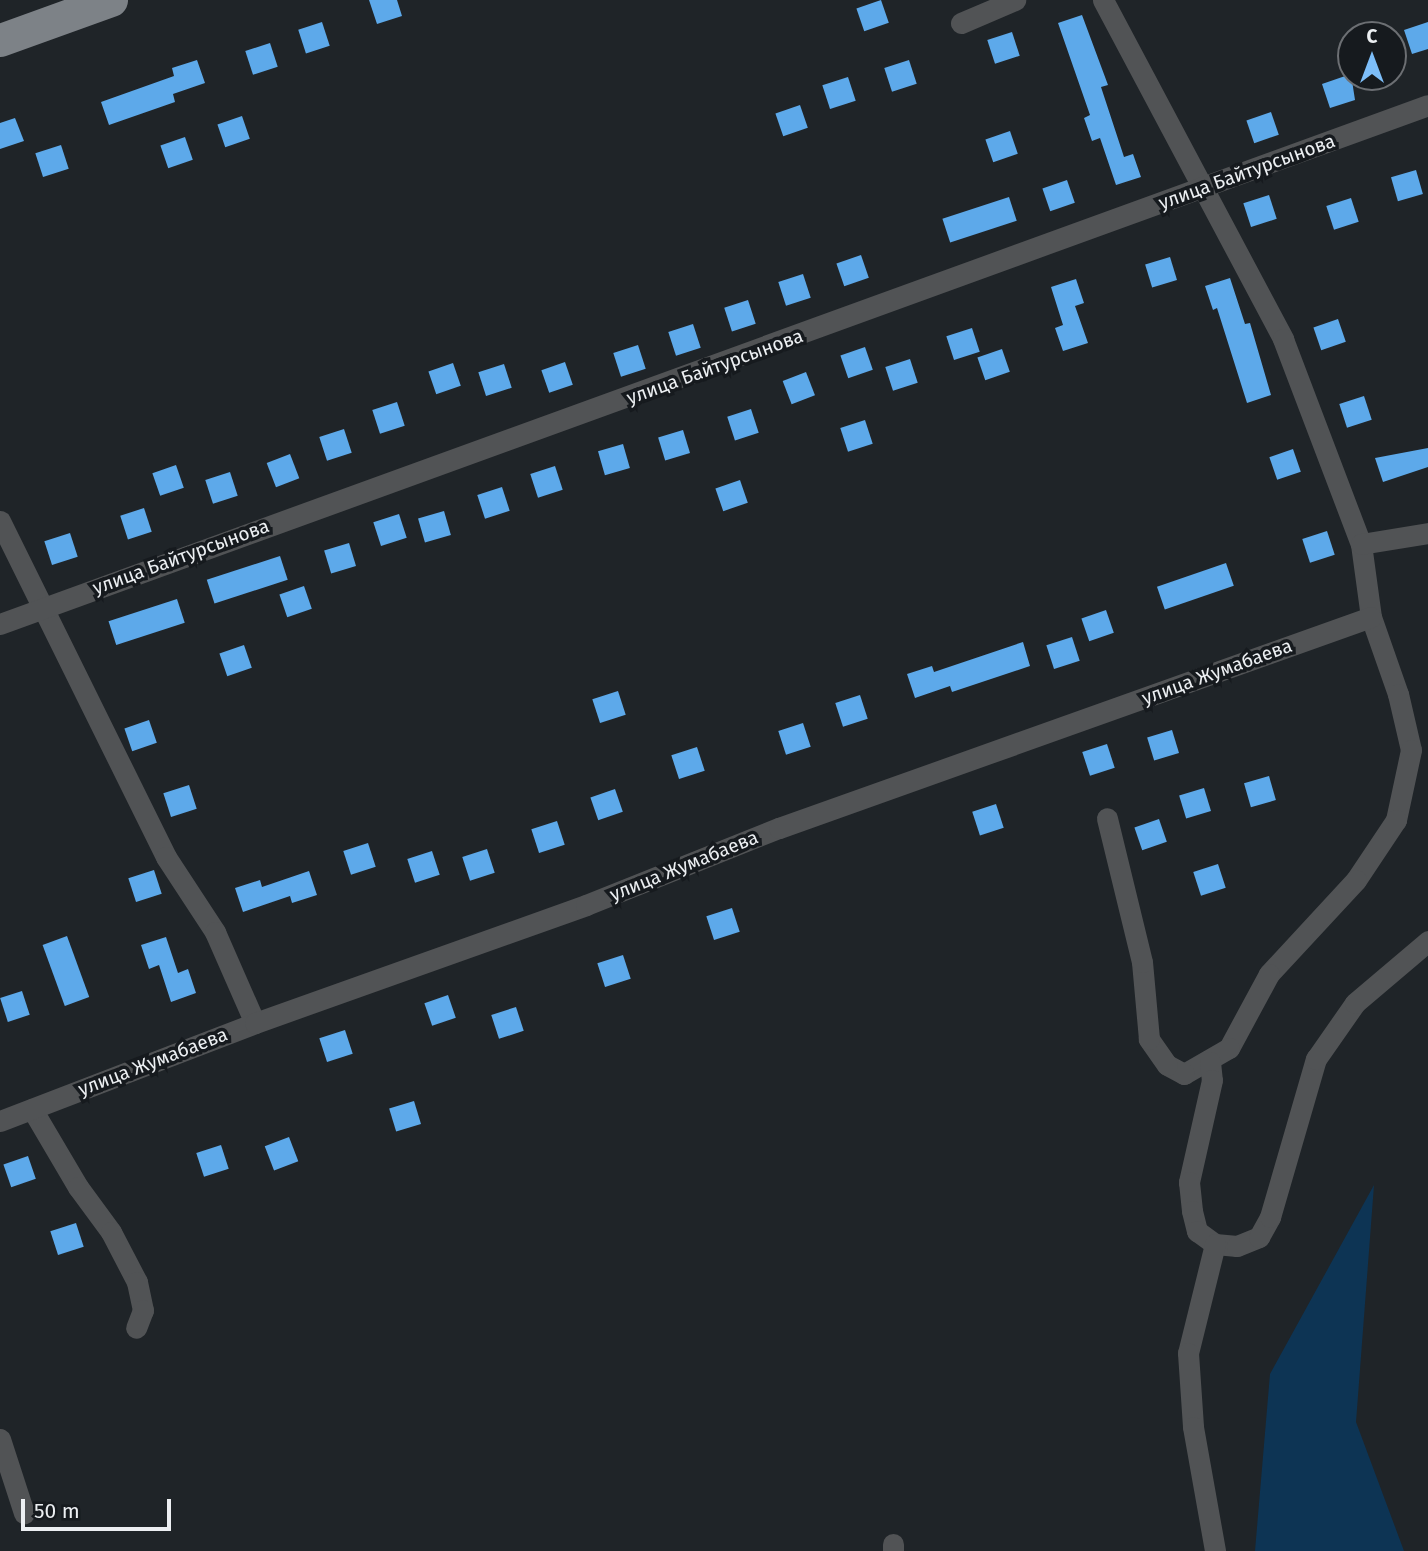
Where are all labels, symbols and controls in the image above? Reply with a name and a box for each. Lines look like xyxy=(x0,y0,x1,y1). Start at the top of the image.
north arrow xyxy=(1337,21,1407,91)
text: С xyxy=(1367,25,1377,48)
street label: улица Байтурсынова xyxy=(1156,129,1338,215)
street label: улица Байтурсынова xyxy=(624,324,806,410)
street label: улица Байтурсынова xyxy=(90,514,272,600)
street label: улица Жумабаева xyxy=(1139,634,1295,710)
street label: улица Жумабаева xyxy=(606,826,762,906)
street label: улица Жумабаева xyxy=(75,1023,231,1101)
scale bar xyxy=(24,1484,175,1528)
text: 50 m xyxy=(34,1498,80,1524)

